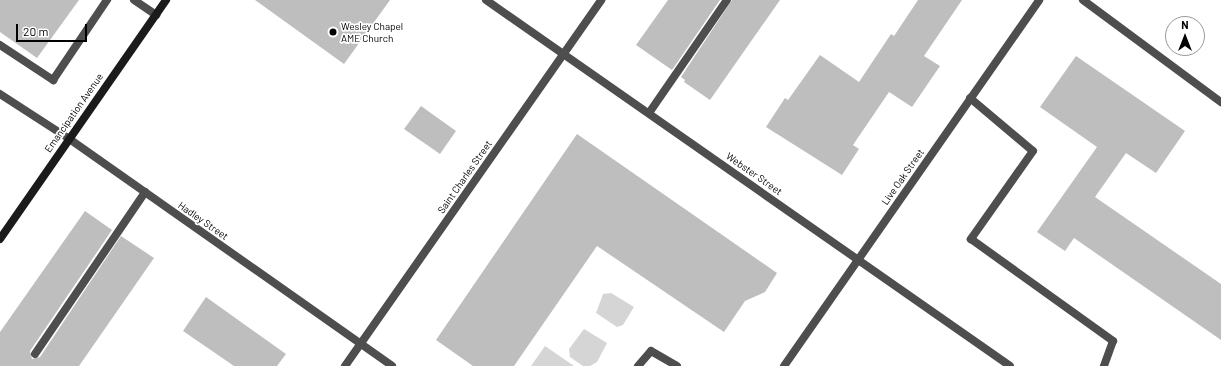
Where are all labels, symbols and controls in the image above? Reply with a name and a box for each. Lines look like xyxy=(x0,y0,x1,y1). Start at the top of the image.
scale bar xyxy=(18,16,89,42)
north arrow xyxy=(1165,16,1205,56)
text: N xyxy=(1181,18,1189,31)
place label: Wesley Chapel AME Church xyxy=(341,20,403,44)
text: 20 m xyxy=(23,24,49,38)
marker: Wesley Chapel AME Church xyxy=(328,27,338,37)
street label: Emancipation Avenue xyxy=(42,71,106,155)
street label: Saint Charles Street xyxy=(435,138,495,216)
street label: Live Oak Street xyxy=(879,147,927,207)
street label: Webster Street xyxy=(724,150,784,198)
street label: Hadley Street xyxy=(176,199,230,243)

